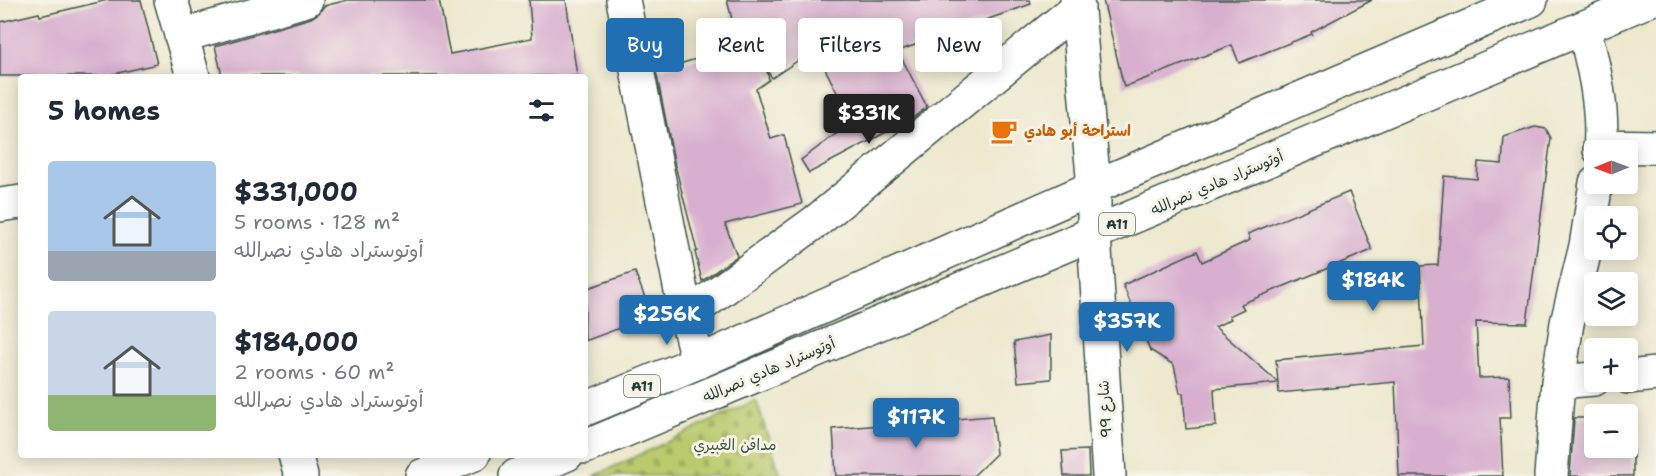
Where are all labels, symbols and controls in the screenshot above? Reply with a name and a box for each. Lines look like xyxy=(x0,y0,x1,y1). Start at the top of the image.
chip: Buy xyxy=(606,18,684,72)
chip: Rent xyxy=(696,18,786,72)
chip: Filters xyxy=(798,18,903,72)
chip: New xyxy=(915,18,1002,72)
text: 5 homes xyxy=(48,93,160,128)
icon: filters xyxy=(525,94,558,127)
pin: $331K xyxy=(827,94,911,145)
text: $331K xyxy=(838,100,901,126)
cafe icon: استراحة أبو هادي xyxy=(989,116,1019,146)
place label: استراحة أبو هادي xyxy=(1024,121,1131,143)
north arrow xyxy=(1584,140,1638,194)
map controls xyxy=(1584,140,1638,458)
street label: أوتوستراد هادي نصرالله xyxy=(1148,146,1287,221)
text: $331,000 xyxy=(234,174,358,209)
icon: home xyxy=(96,185,168,257)
button: locate xyxy=(1584,206,1638,260)
text: 5 rooms · 128 m² xyxy=(234,209,400,235)
road number: A11 xyxy=(1099,213,1135,235)
text: أوتوستراد هادي نصرالله xyxy=(234,237,423,263)
pin: $184K xyxy=(1331,261,1415,312)
text: $184K xyxy=(1341,267,1405,293)
button: layers xyxy=(1584,272,1638,326)
pin: $256K xyxy=(625,295,709,346)
text: $256K xyxy=(633,301,701,327)
pin: $357K xyxy=(1085,302,1169,353)
text: $357K xyxy=(1093,308,1161,334)
text: $184,000 xyxy=(234,324,358,359)
street label: أوتوستراد هادي نصرالله xyxy=(700,333,839,408)
icon: home xyxy=(96,335,168,407)
button: + xyxy=(1584,338,1638,392)
text: 2 rooms · 60 m² xyxy=(234,359,394,385)
road number: A11 xyxy=(624,375,660,397)
street label: شارع 99 xyxy=(1093,380,1117,438)
text: أوتوستراد هادي نصرالله xyxy=(234,387,423,413)
pin: $117K xyxy=(874,398,958,449)
text: $117K xyxy=(887,404,945,430)
button: − xyxy=(1584,404,1638,458)
park label: مدافن الغبيري xyxy=(694,435,776,456)

